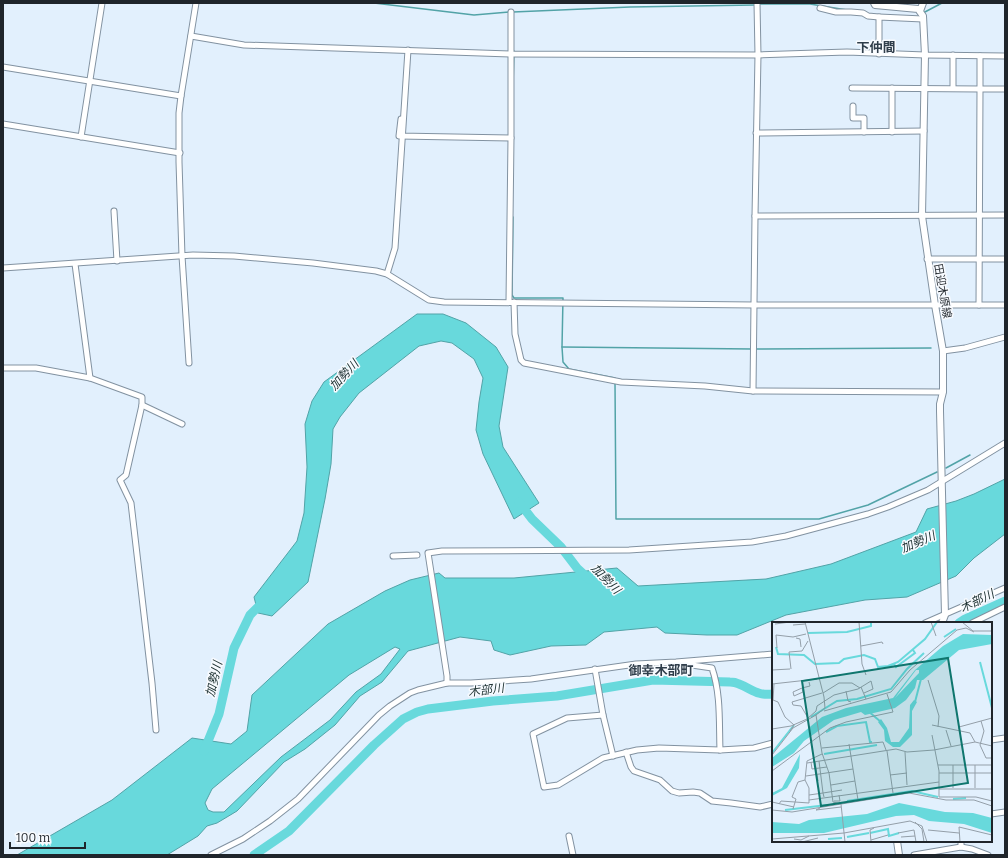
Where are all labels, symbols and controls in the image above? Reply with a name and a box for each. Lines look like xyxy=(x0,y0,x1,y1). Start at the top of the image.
district label: 下仲間 xyxy=(856,40,896,55)
street label: 田迎木原線 xyxy=(931,263,954,319)
water label: 加勢川 xyxy=(327,356,363,393)
water label: 加勢川 xyxy=(899,528,939,555)
water label: 加勢川 xyxy=(588,561,625,598)
water label: 木部川 xyxy=(958,586,998,615)
inset map xyxy=(772,622,992,842)
water label: 加勢川 xyxy=(203,658,225,698)
district label: 御幸木部町 xyxy=(628,663,694,678)
water label: 木部川 xyxy=(467,681,507,699)
scale bar xyxy=(10,824,85,850)
text: 100 m xyxy=(16,831,51,845)

